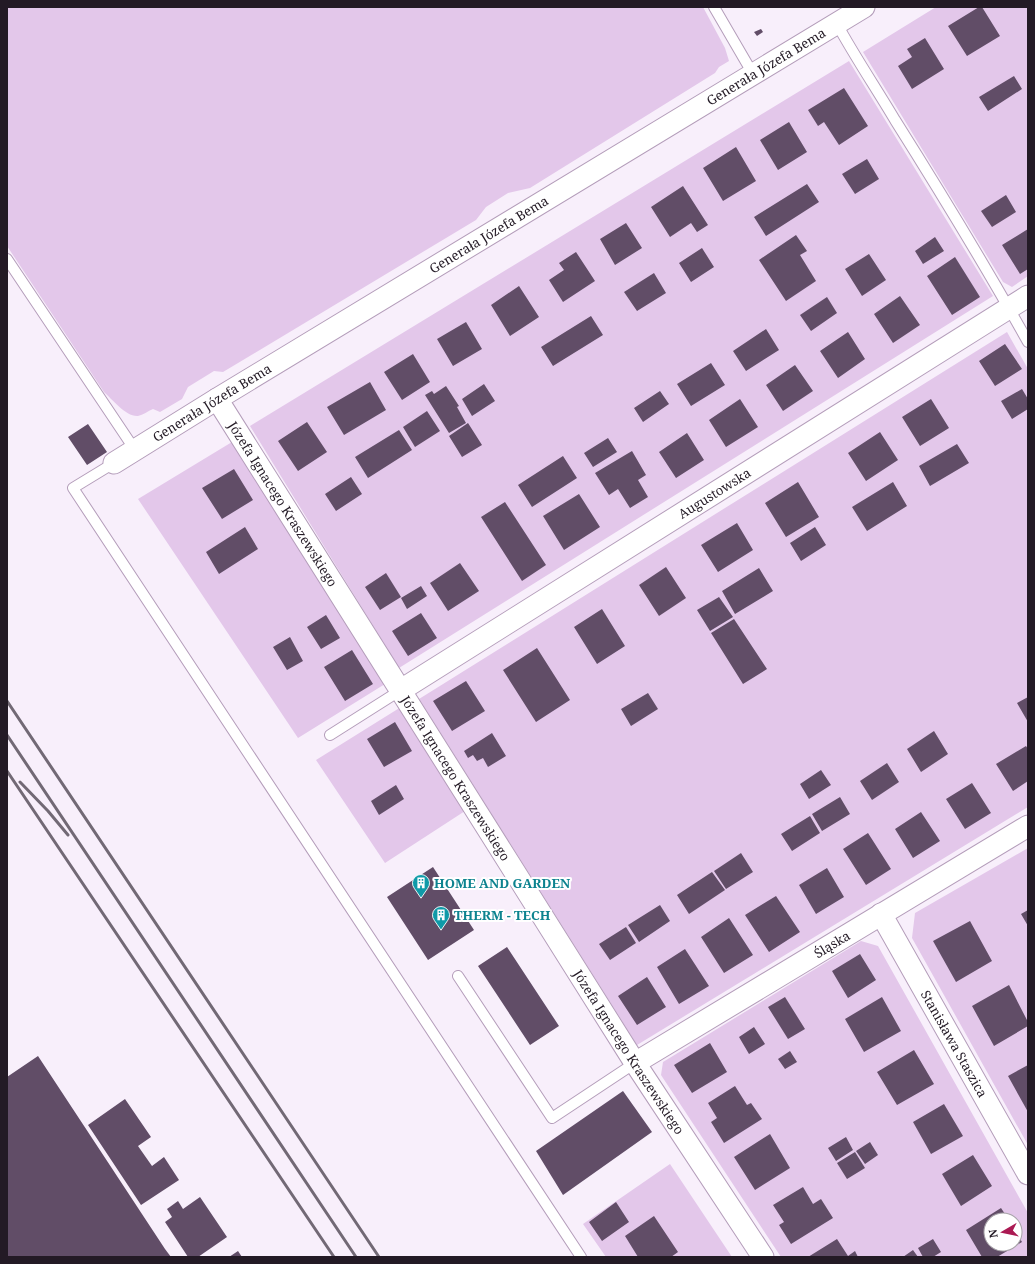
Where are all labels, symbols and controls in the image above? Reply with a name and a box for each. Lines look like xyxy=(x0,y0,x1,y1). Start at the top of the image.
street label: Generała Józefa Bema xyxy=(703,23,829,109)
street label: Generała Józefa Bema xyxy=(426,191,552,277)
street label: Generała Józefa Bema xyxy=(149,359,275,446)
street label: Józefa Ignacego Kraszewskiego xyxy=(224,417,342,590)
street label: Augustowska xyxy=(675,464,754,523)
street label: Józefa Ignacego Kraszewskiego xyxy=(396,691,515,864)
building icon: HOME AND GARDEN xyxy=(411,873,431,898)
place label: HOME AND GARDEN xyxy=(434,874,571,892)
building icon: THERM - TECH xyxy=(431,905,451,930)
place label: THERM - TECH xyxy=(454,906,551,924)
street label: Śląska xyxy=(811,926,853,962)
street label: Józefa Ignacego Kraszewskiego xyxy=(569,965,689,1138)
street label: Stanisława Staszica xyxy=(917,987,992,1101)
north arrow xyxy=(983,1212,1023,1252)
text: N xyxy=(984,1228,1001,1239)

